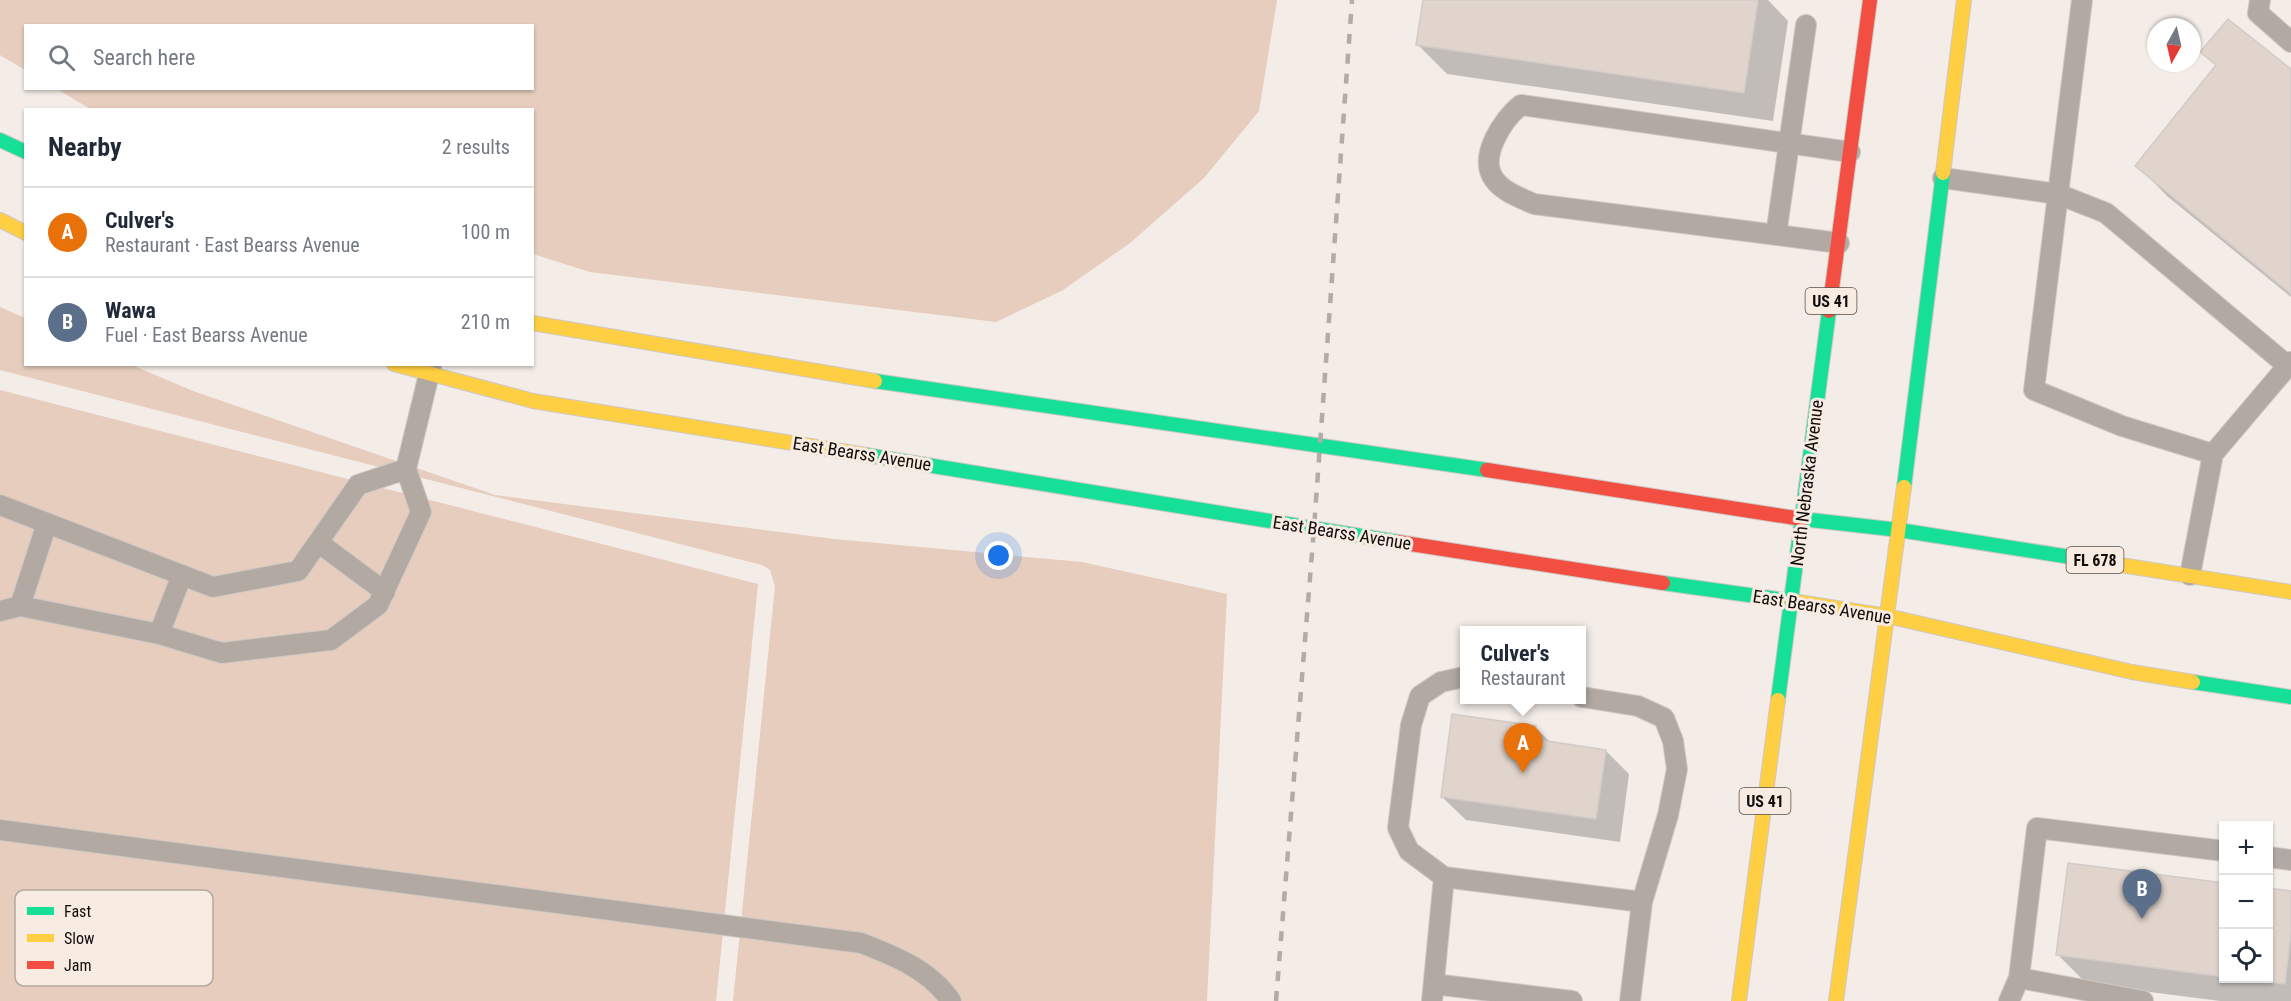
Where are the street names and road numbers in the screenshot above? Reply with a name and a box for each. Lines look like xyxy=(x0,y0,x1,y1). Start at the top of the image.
road number: US 41 xyxy=(1806,288,1856,314)
street label: North Nebraska Avenue xyxy=(1786,399,1827,567)
street label: East Bearss Avenue xyxy=(791,432,933,475)
street label: East Bearss Avenue xyxy=(1271,511,1413,554)
road number: FL 678 xyxy=(2066,547,2124,573)
street label: East Bearss Avenue xyxy=(1751,585,1893,628)
road number: US 41 xyxy=(1740,788,1790,814)

